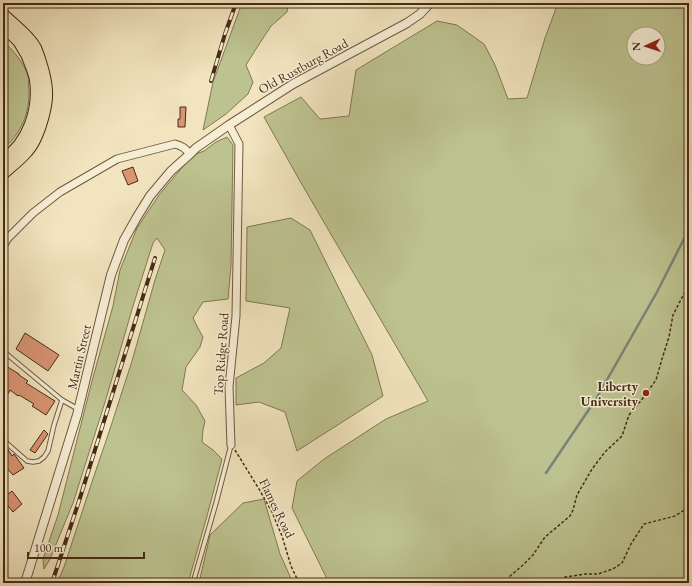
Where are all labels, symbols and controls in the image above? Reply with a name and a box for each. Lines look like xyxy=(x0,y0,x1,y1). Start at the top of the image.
north arrow xyxy=(626,26,666,66)
street label: Old Rustburg Road xyxy=(255,34,351,98)
text: N xyxy=(629,42,643,51)
street label: Top Ridge Road xyxy=(210,312,232,396)
street label: Martin Street xyxy=(63,323,95,391)
place label: Liberty University xyxy=(581,378,639,410)
marker: Liberty University xyxy=(641,388,651,398)
street label: Flames Road xyxy=(255,475,299,541)
scale bar xyxy=(28,534,144,560)
text: 100 m xyxy=(34,540,64,556)

